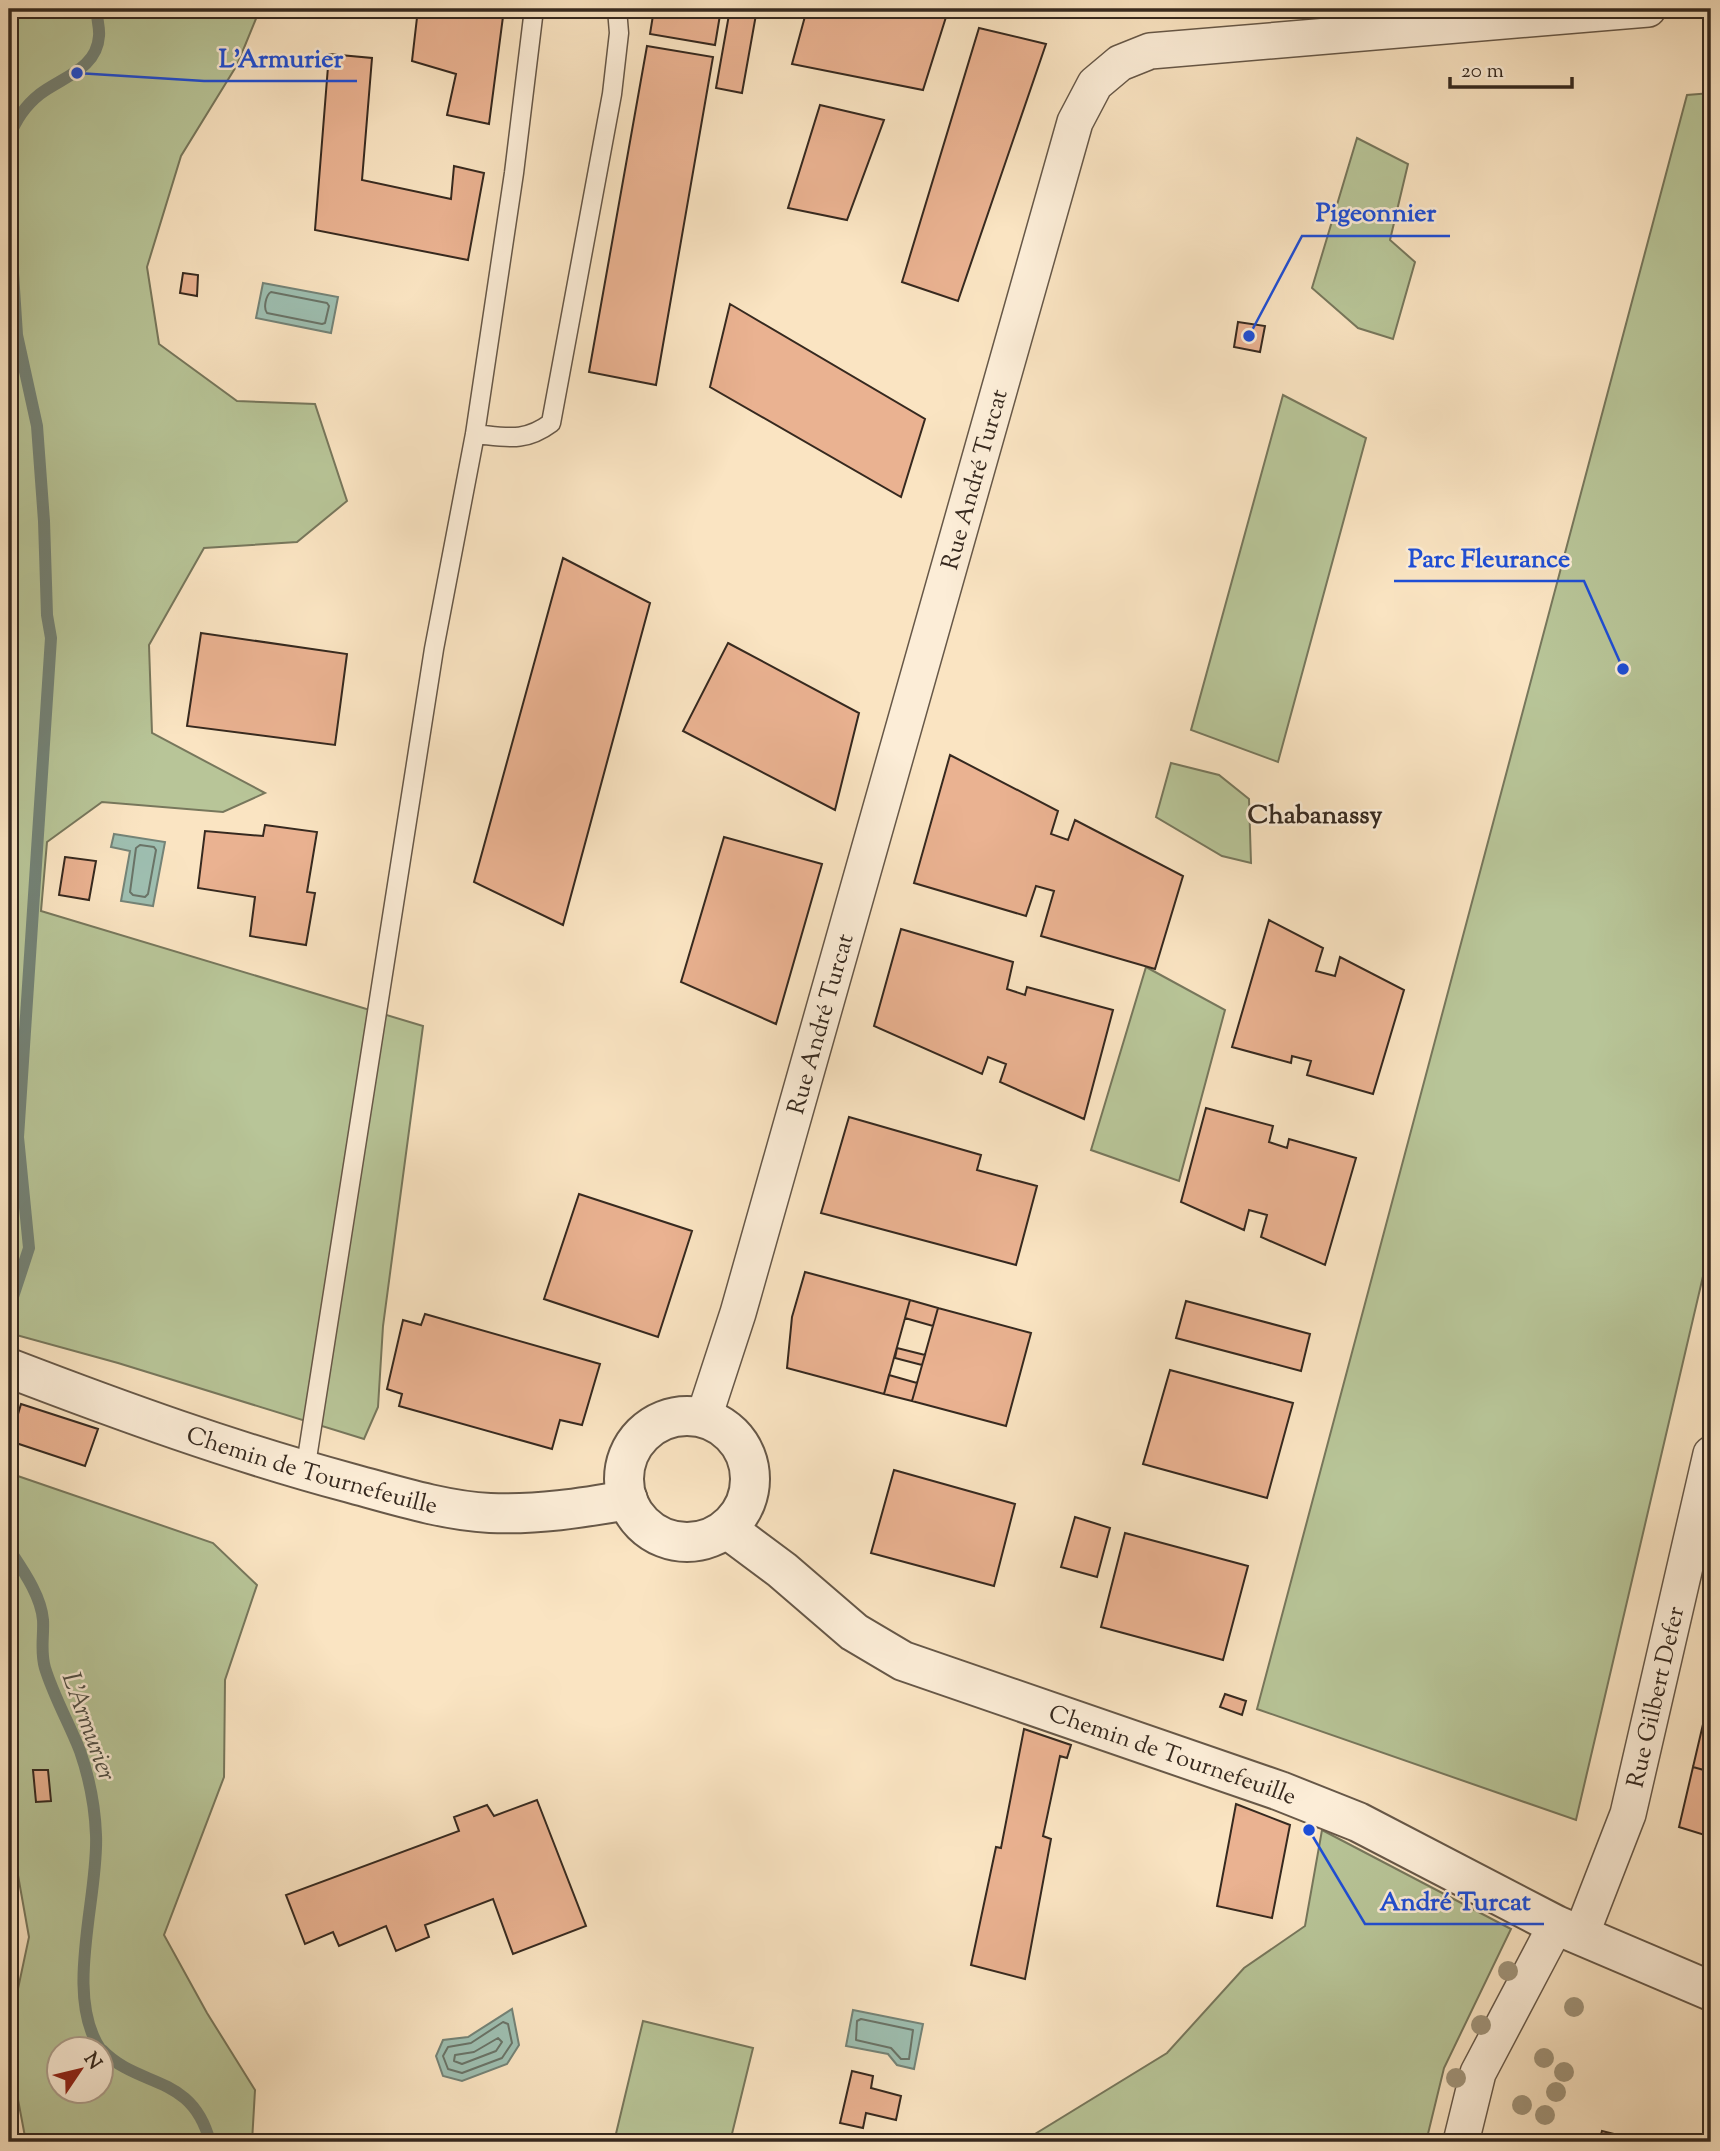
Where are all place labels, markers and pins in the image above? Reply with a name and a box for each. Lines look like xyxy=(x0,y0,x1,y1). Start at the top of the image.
callout: L'Armurier xyxy=(204,34,357,81)
callout: Pigeonnier xyxy=(1302,189,1450,236)
callout: Parc Fleurance xyxy=(1394,534,1584,581)
callout: André Turcat xyxy=(1365,1877,1544,1924)

